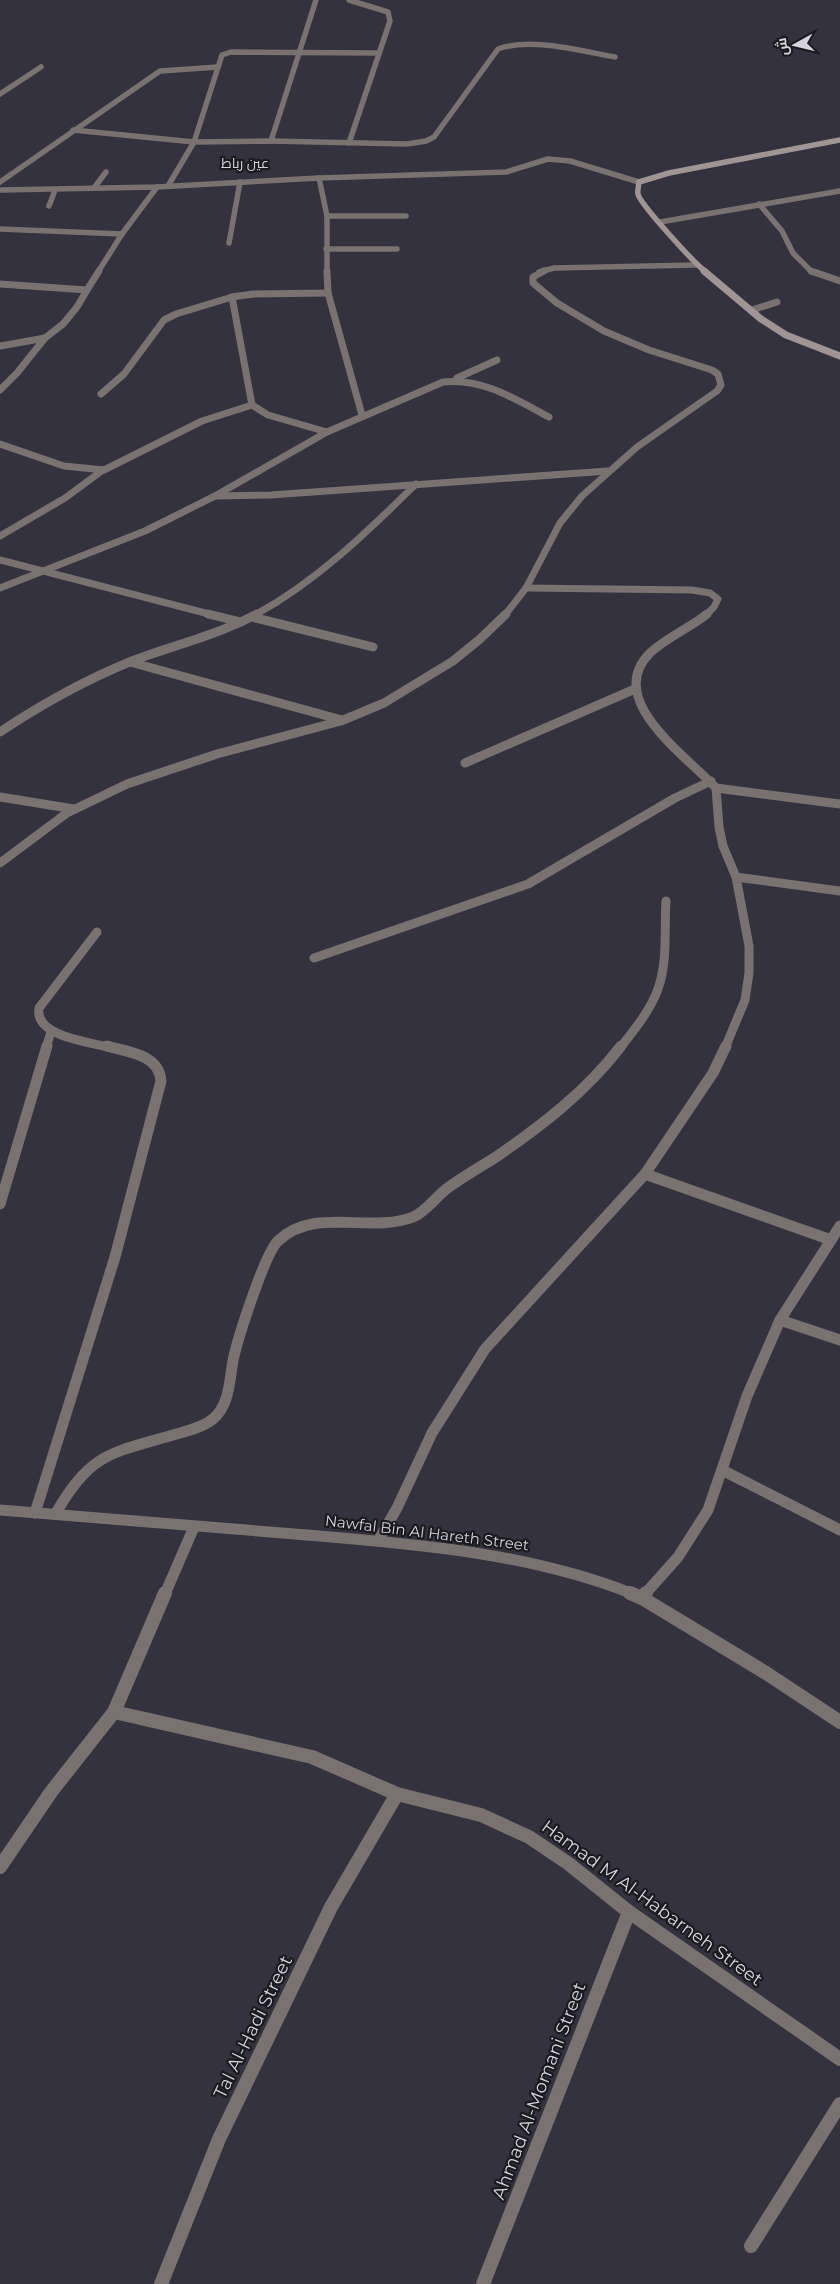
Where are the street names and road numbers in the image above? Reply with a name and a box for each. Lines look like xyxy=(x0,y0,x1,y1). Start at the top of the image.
street label: Nawfal Bin Al Hareth Street xyxy=(324,1511,530,1554)
street label: Hamad M Al-Habarneh Street xyxy=(537,1815,767,1991)
street label: Tal Al-Hadi Street xyxy=(209,1952,297,2102)
street label: Ahmad Al-Momani Street xyxy=(487,1979,591,2203)

